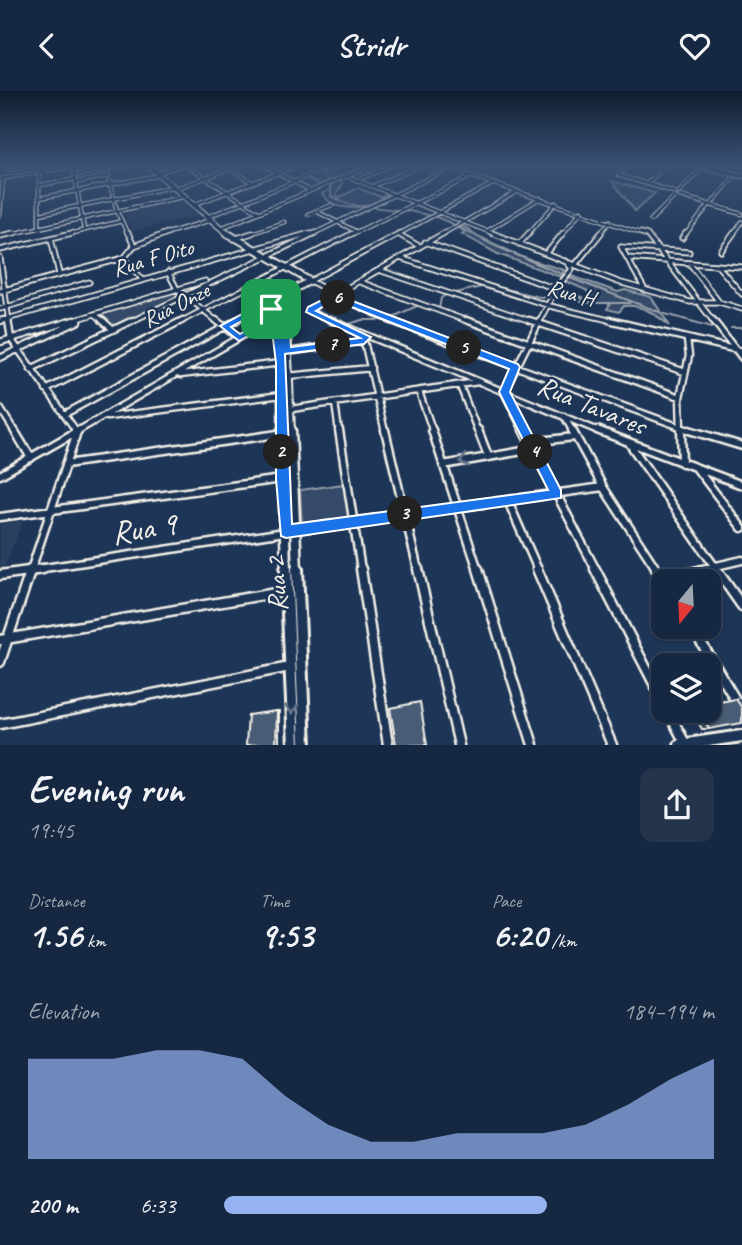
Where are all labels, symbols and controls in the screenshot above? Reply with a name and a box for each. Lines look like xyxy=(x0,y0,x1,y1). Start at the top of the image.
text: Stridr xyxy=(336,25,406,66)
icon: back xyxy=(28,27,66,65)
icon: heart xyxy=(676,27,714,65)
street label: Rua F Oito xyxy=(109,232,199,283)
street label: Rua H xyxy=(544,273,602,314)
street label: Rua Onze xyxy=(138,275,216,334)
pin xyxy=(241,279,301,339)
pin: 6 xyxy=(320,281,356,315)
text: 6 xyxy=(333,285,342,309)
icon: arrive xyxy=(252,290,290,328)
pin: 7 xyxy=(316,327,350,363)
pin: 5 xyxy=(447,331,482,365)
text: 7 xyxy=(328,332,337,356)
text: 5 xyxy=(459,335,468,359)
street label: Rua Tavares xyxy=(533,367,654,443)
pin: 2 xyxy=(264,435,298,469)
pin: 4 xyxy=(518,435,552,469)
text: 2 xyxy=(276,439,285,463)
text: 4 xyxy=(530,439,539,463)
one-way arrow xyxy=(458,452,470,467)
pin: 3 xyxy=(388,497,422,531)
text: 3 xyxy=(400,501,409,525)
street label: Rua 9 xyxy=(109,502,182,554)
street label: Rua 2 xyxy=(257,553,295,612)
north arrow xyxy=(651,569,721,639)
map controls xyxy=(651,569,721,723)
button: layers xyxy=(651,653,721,723)
one-way arrow xyxy=(285,704,300,715)
text: Evening run xyxy=(28,766,184,813)
button: share xyxy=(640,768,714,842)
text: 19:45 xyxy=(28,816,74,845)
text: Distance xyxy=(28,889,85,913)
text: Time xyxy=(260,889,289,913)
text: Pace xyxy=(492,889,521,913)
text: 1.56 xyxy=(28,913,82,958)
text: 9:53 xyxy=(260,913,313,958)
text: 6:20 xyxy=(492,913,547,958)
text: km xyxy=(82,929,106,953)
text: /km xyxy=(547,929,576,953)
text: Elevation xyxy=(28,997,99,1026)
text: 184–194 m xyxy=(623,997,714,1026)
text: 200 m xyxy=(28,1191,78,1220)
text: 6:33 xyxy=(140,1191,176,1220)

